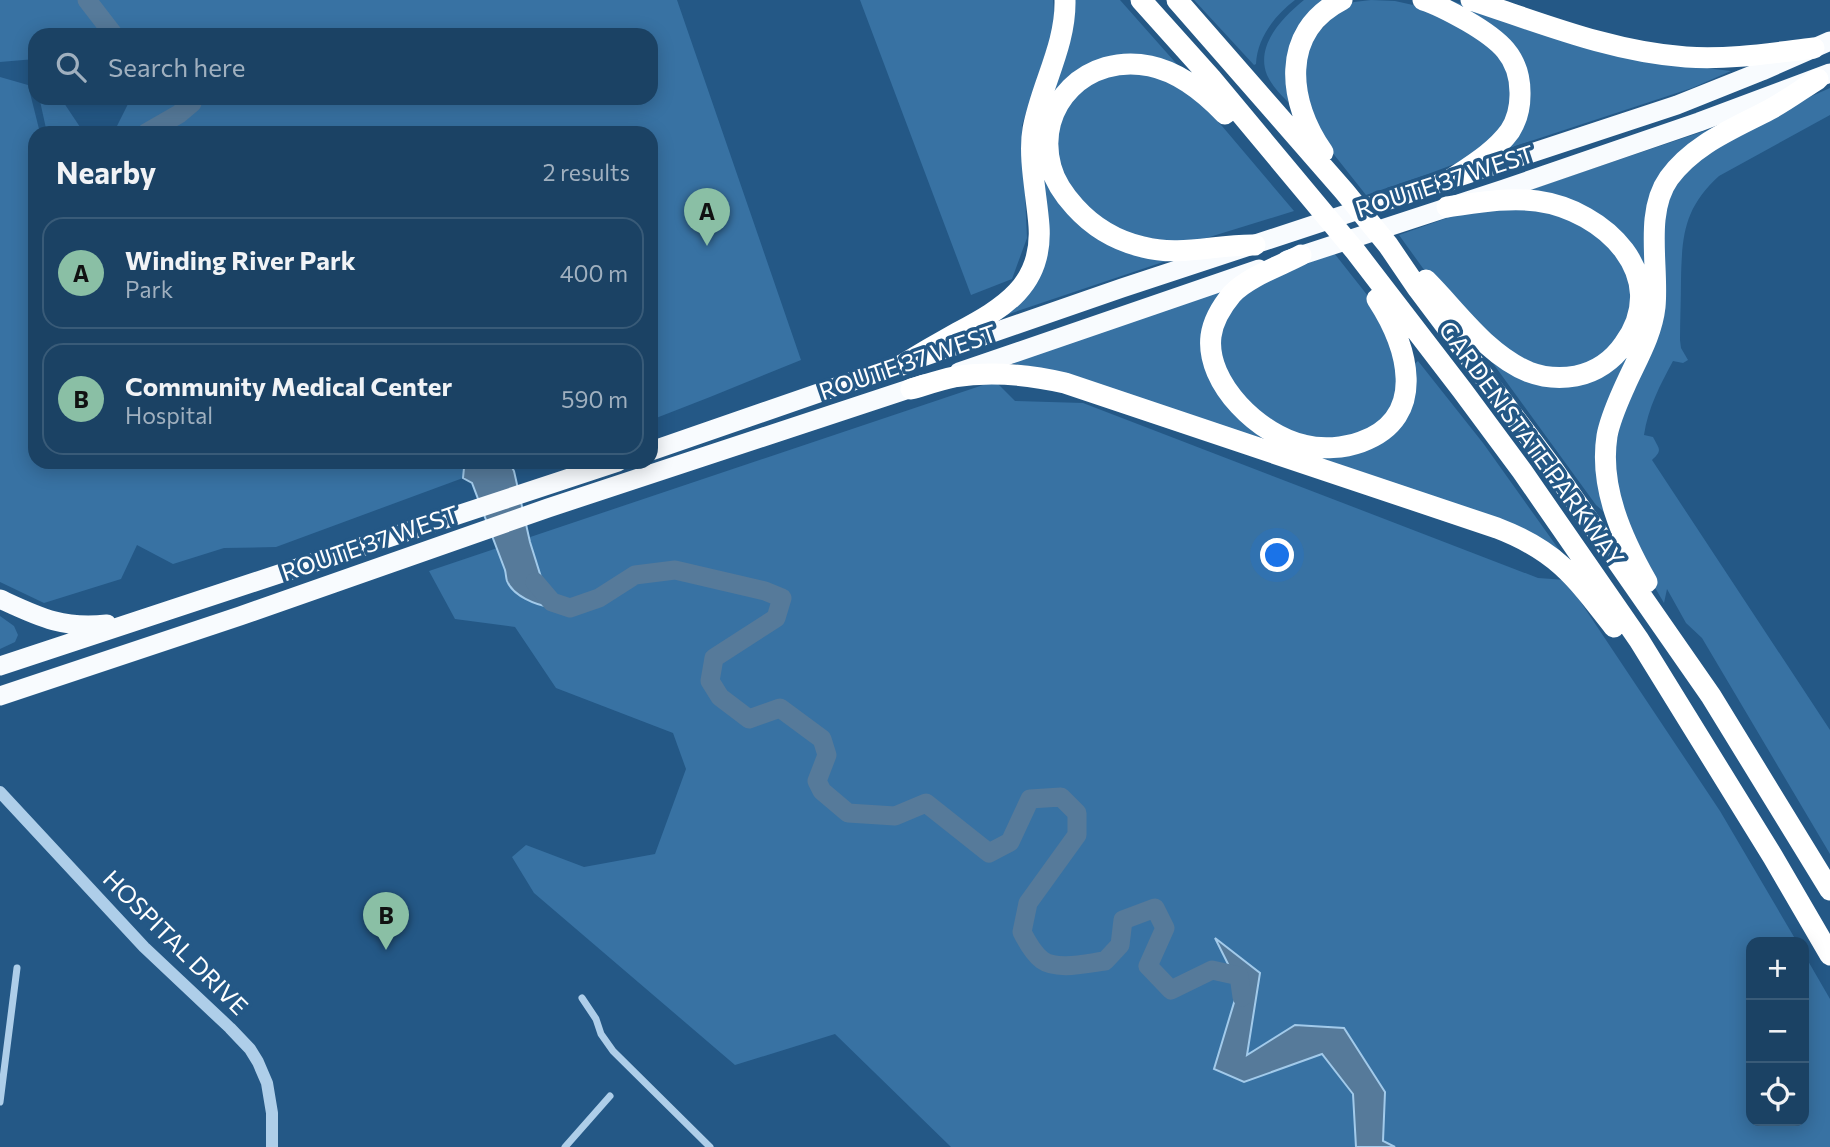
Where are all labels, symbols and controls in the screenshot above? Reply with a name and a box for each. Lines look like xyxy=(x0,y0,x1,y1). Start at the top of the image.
search box xyxy=(28,28,658,105)
icon: search xyxy=(52,48,90,86)
text: Search here xyxy=(108,51,246,82)
street label: ROUTE 37 WEST xyxy=(1352,138,1537,223)
text: Nearby xyxy=(56,153,156,190)
text: 2 results xyxy=(543,158,630,186)
pin: A xyxy=(684,188,730,246)
text: Winding River Park xyxy=(125,244,356,275)
text: A xyxy=(73,259,89,287)
text: 400 m xyxy=(560,259,628,287)
text: Park xyxy=(125,275,173,303)
street label: GARDEN STATE PARKWAY xyxy=(1433,315,1631,572)
street label: ROUTE 37 WEST xyxy=(815,318,1000,406)
text: Community Medical Center xyxy=(125,370,452,401)
text: B xyxy=(73,385,89,413)
text: 590 m xyxy=(561,385,628,413)
text: Hospital xyxy=(125,401,213,429)
street label: ROUTE 37 WEST xyxy=(277,499,462,587)
your location xyxy=(1260,538,1294,572)
street label: HOSPITAL DRIVE xyxy=(98,864,254,1020)
pin: B xyxy=(363,892,409,950)
map controls xyxy=(1746,937,1809,1126)
button: + xyxy=(1746,937,1809,1000)
button: − xyxy=(1746,1000,1809,1063)
button: locate xyxy=(1746,1063,1809,1126)

